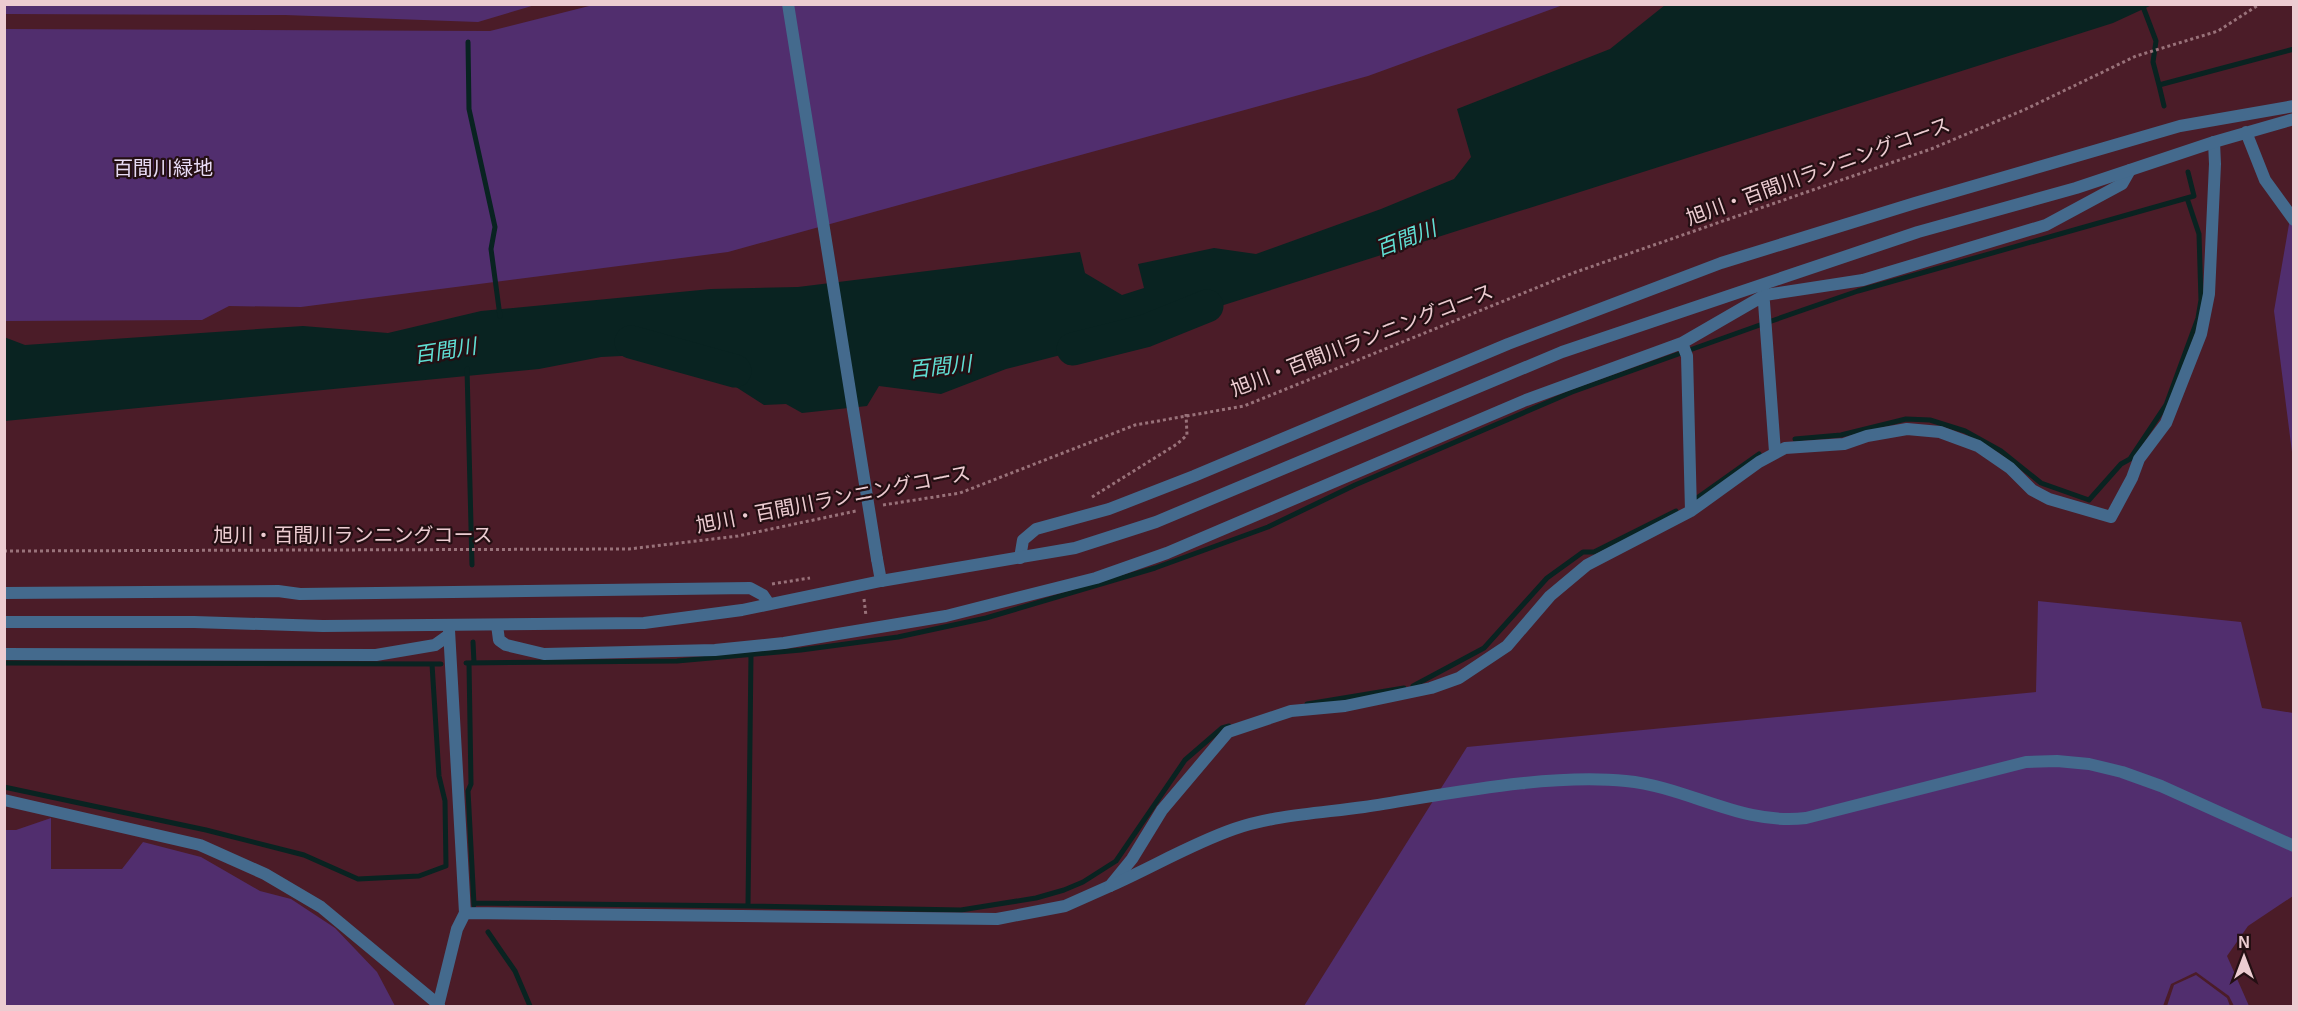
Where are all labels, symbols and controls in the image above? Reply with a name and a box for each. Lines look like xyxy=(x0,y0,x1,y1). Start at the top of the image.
street label: 旭川・百間川ランニングコース xyxy=(1683,113,1953,229)
park label: 百間川緑地 xyxy=(113,157,213,179)
water label: 百間川 xyxy=(1372,216,1441,261)
street label: 旭川・百間川ランニングコース xyxy=(1228,280,1496,400)
water label: 百間川 xyxy=(412,334,480,367)
water label: 百間川 xyxy=(907,352,974,381)
street label: 旭川・百間川ランニングコース xyxy=(694,462,972,536)
street label: 旭川・百間川ランニングコース xyxy=(214,524,493,546)
north arrow xyxy=(2214,927,2274,987)
text: N xyxy=(2238,934,2250,951)

